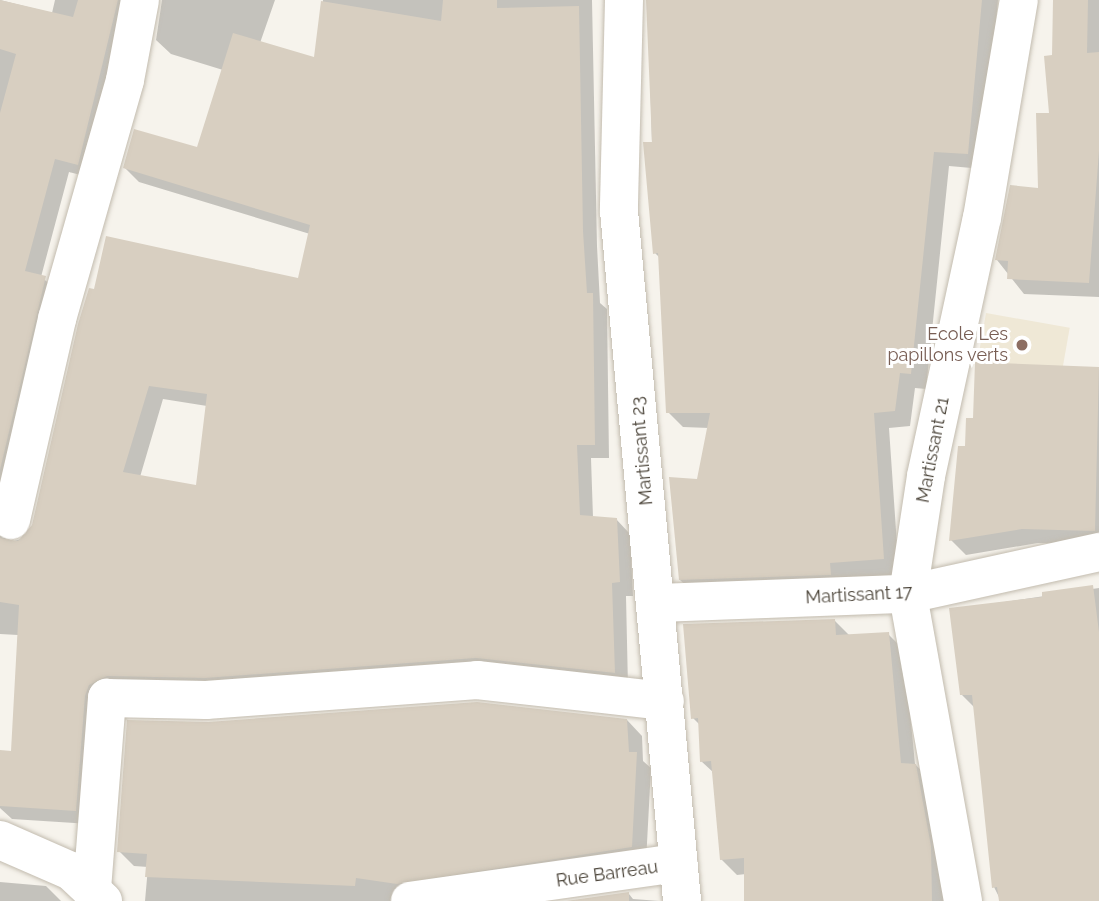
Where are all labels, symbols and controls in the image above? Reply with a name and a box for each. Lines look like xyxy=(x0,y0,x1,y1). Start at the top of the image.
place label: Ecole Les papillons verts xyxy=(887,324,1008,366)
marker: Ecole Les papillons verts xyxy=(1014,337,1030,353)
street label: Martissant 21 xyxy=(912,395,954,505)
street label: Martissant 23 xyxy=(626,396,658,506)
street label: Martissant 17 xyxy=(805,581,913,609)
street label: Rue Barreau xyxy=(555,856,659,892)

